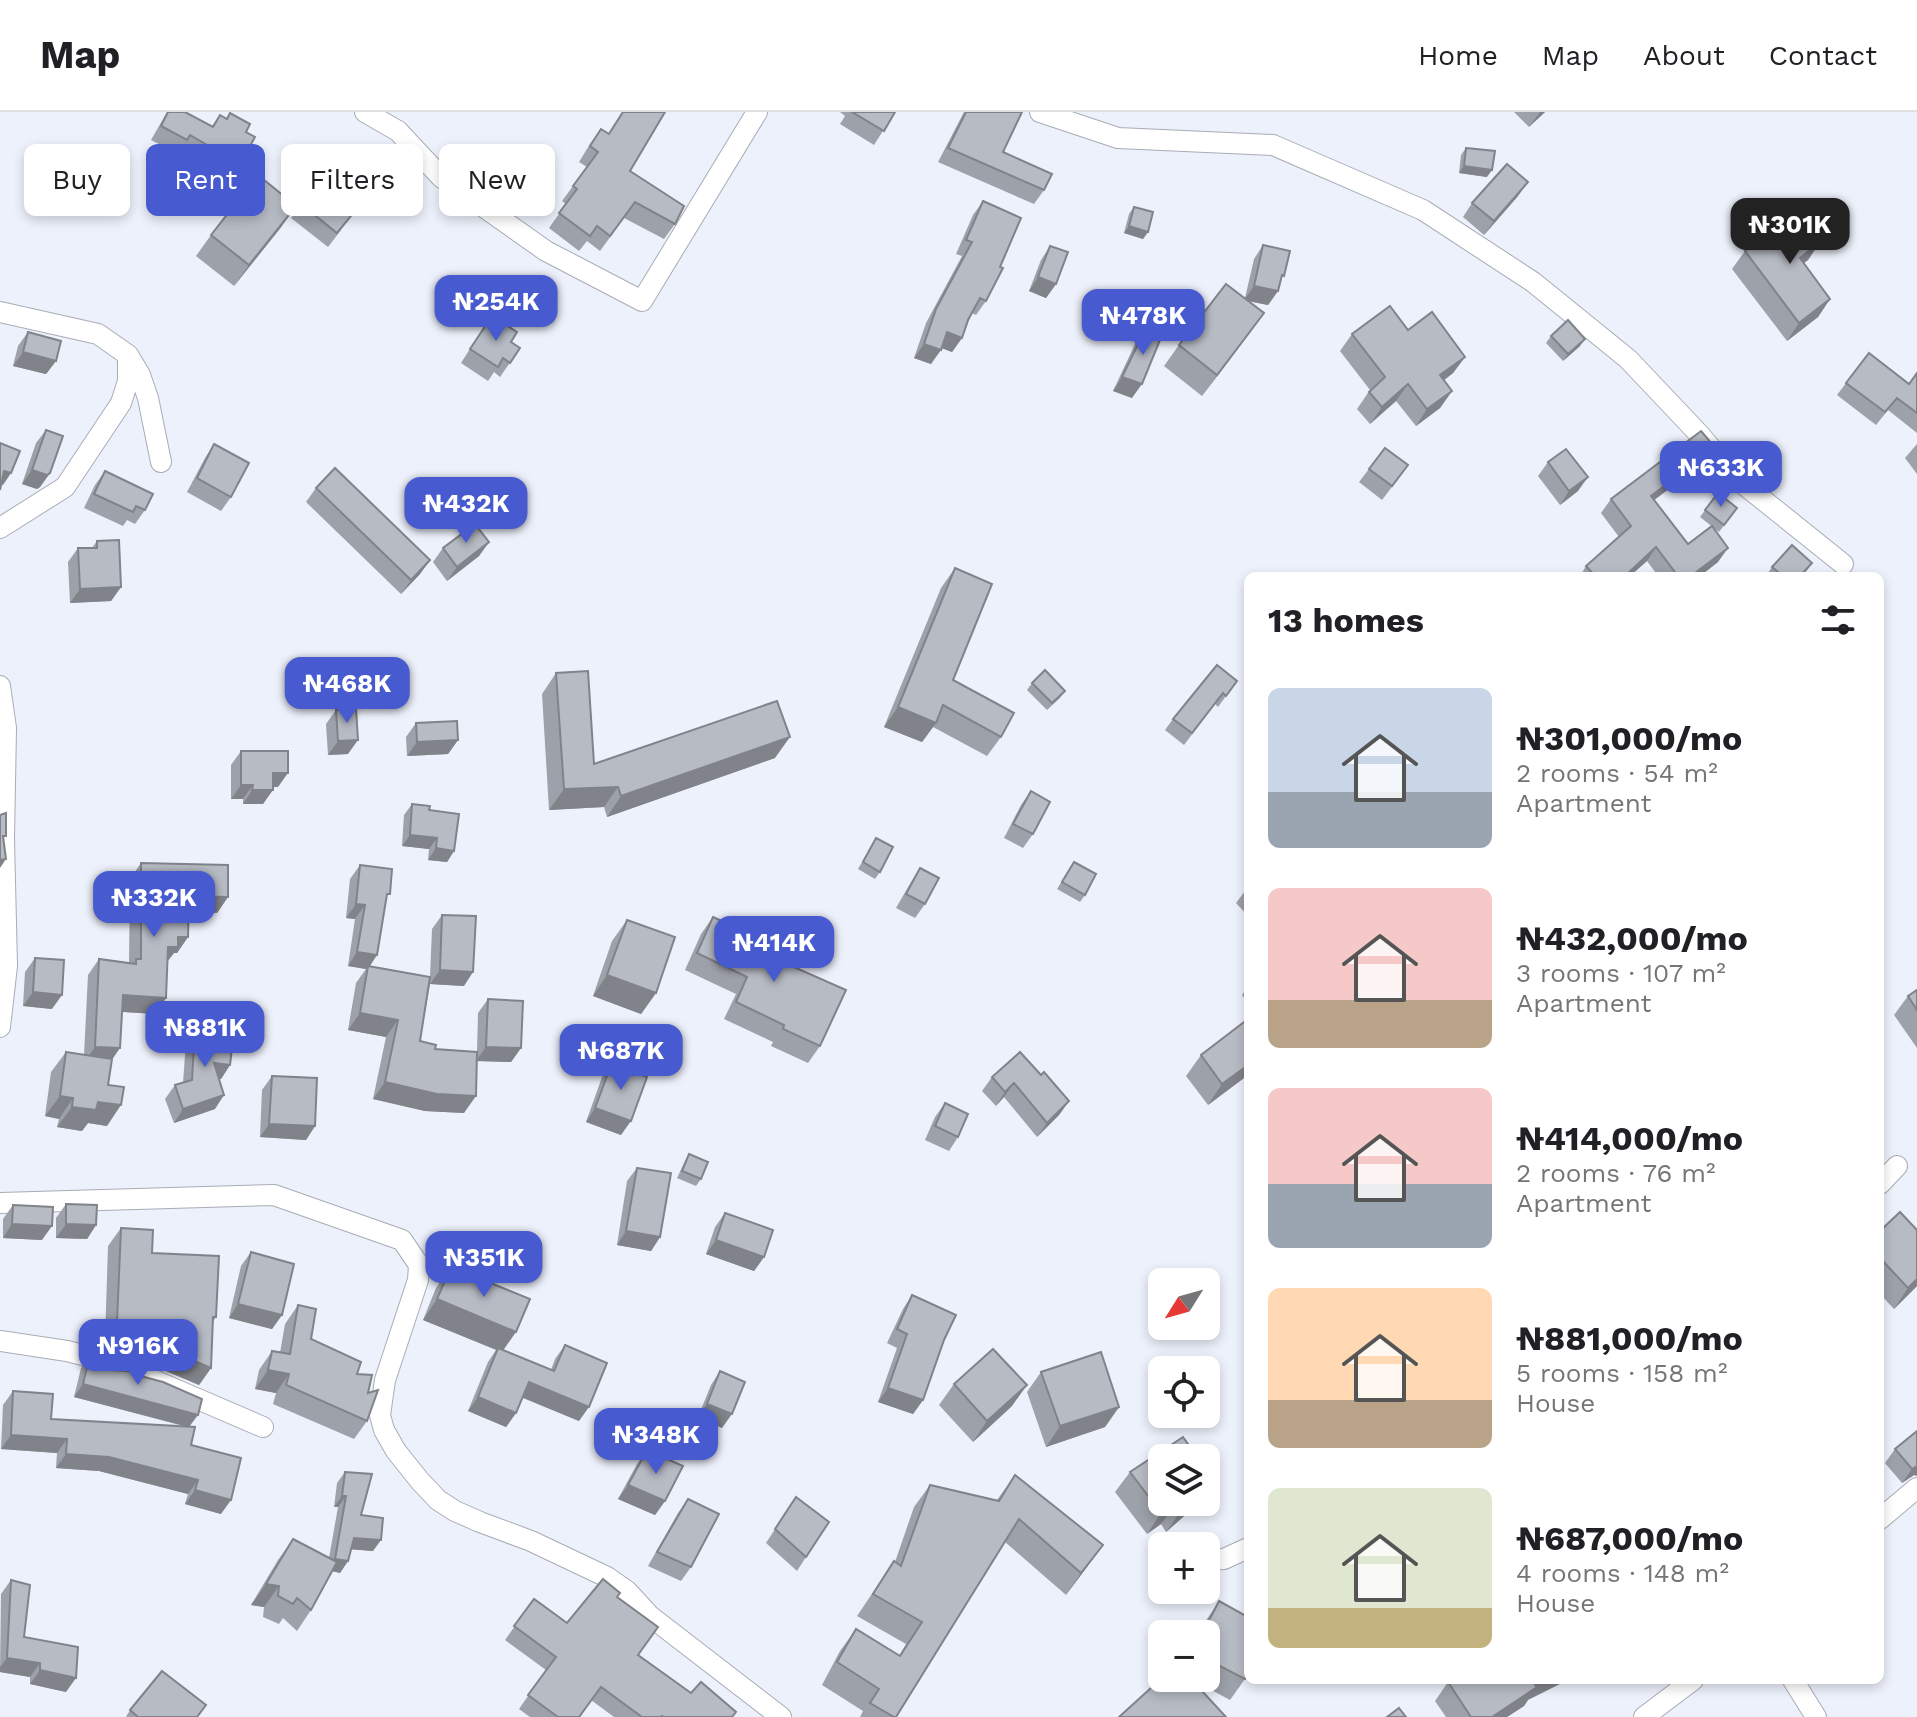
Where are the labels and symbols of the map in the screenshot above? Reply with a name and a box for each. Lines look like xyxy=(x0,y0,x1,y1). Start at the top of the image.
pin: ₦301K xyxy=(1734,198,1846,266)
pin: ₦254K xyxy=(440,275,552,343)
pin: ₦478K xyxy=(1087,289,1199,357)
pin: ₦633K xyxy=(1665,441,1777,509)
pin: ₦432K xyxy=(410,477,522,545)
pin: ₦468K xyxy=(291,657,403,725)
pin: ₦332K xyxy=(98,871,210,939)
pin: ₦414K xyxy=(718,916,830,984)
pin: ₦881K xyxy=(149,1001,261,1069)
pin: ₦687K xyxy=(565,1024,677,1092)
pin: ₦351K xyxy=(428,1231,540,1299)
north arrow xyxy=(1148,1268,1220,1340)
pin: ₦916K xyxy=(82,1319,194,1387)
pin: ₦348K xyxy=(600,1408,712,1476)

